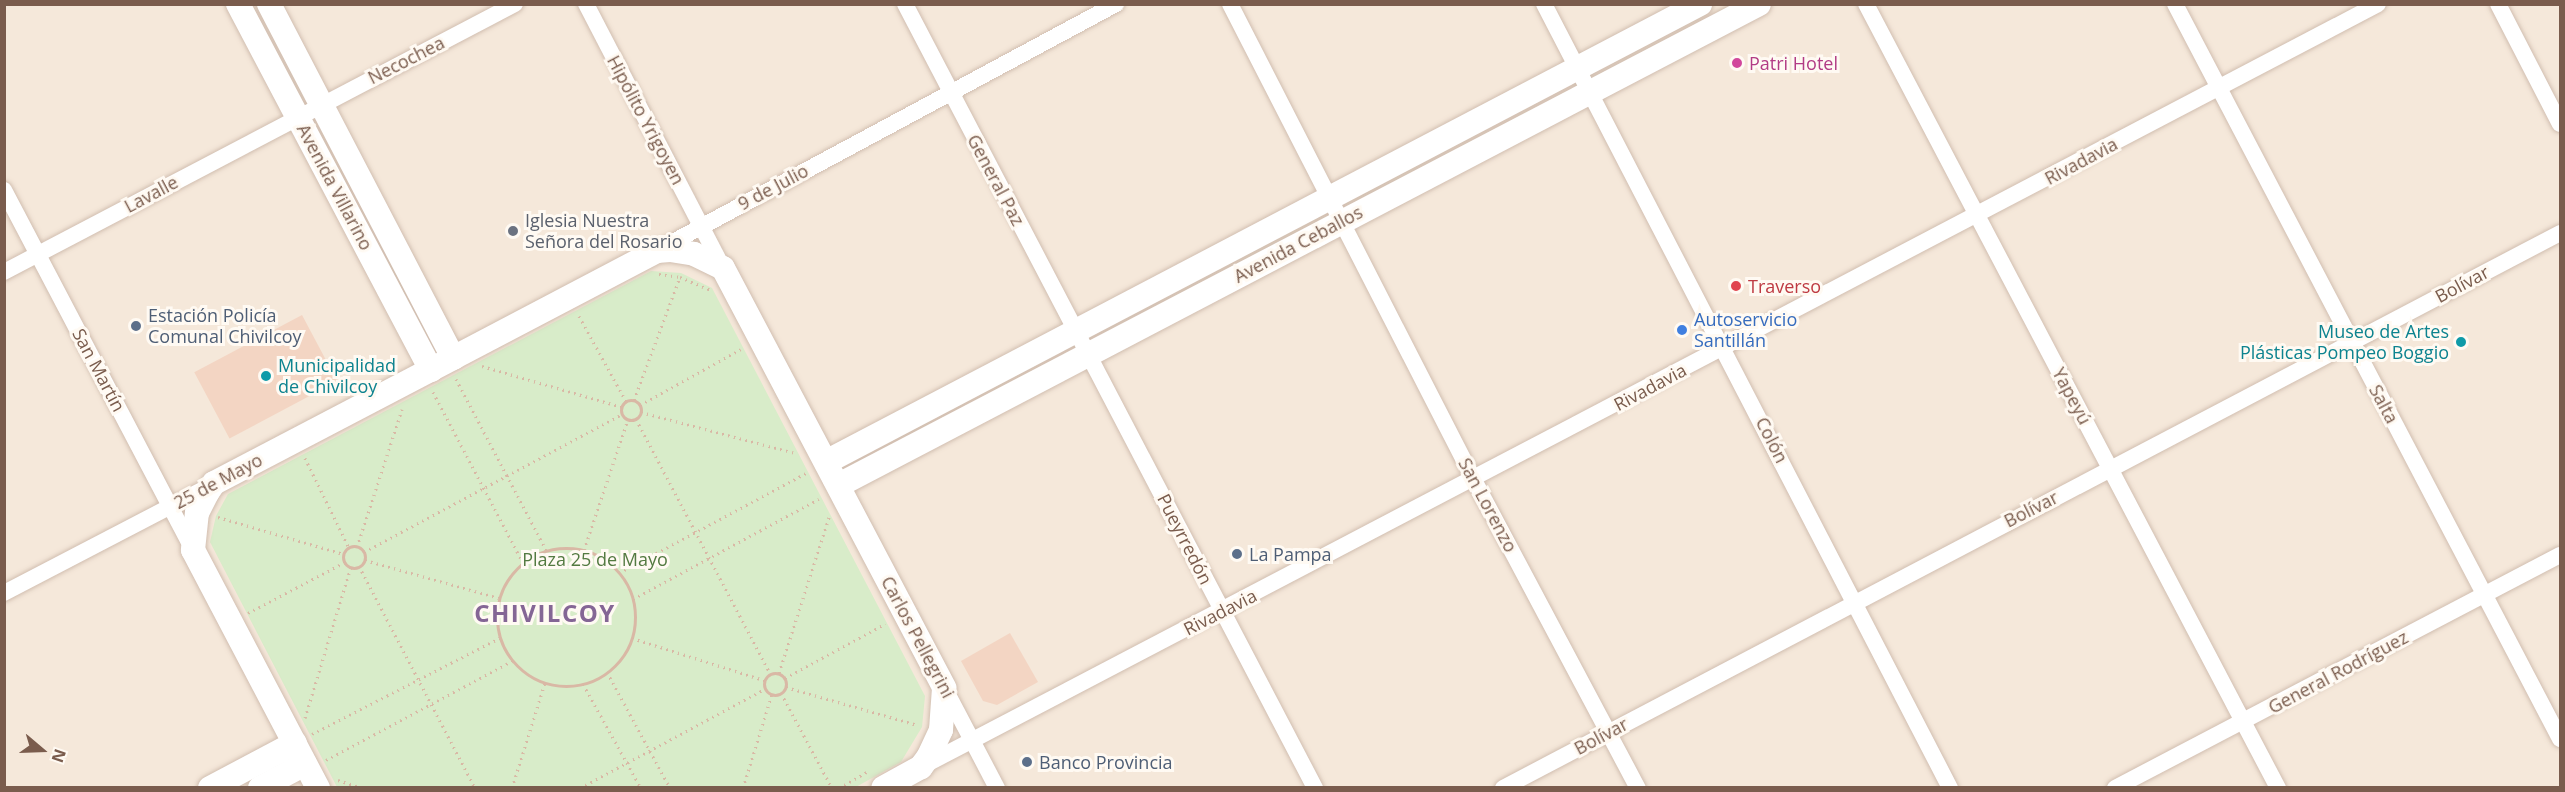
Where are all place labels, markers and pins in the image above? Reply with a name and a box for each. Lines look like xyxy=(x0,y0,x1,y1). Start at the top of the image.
place label: Patri Hotel xyxy=(1749,52,1838,74)
marker: Patri Hotel xyxy=(1730,56,1744,70)
place label: Iglesia Nuestra Señora del Rosario xyxy=(525,210,682,252)
marker: Iglesia Nuestra Señora del Rosario xyxy=(506,224,520,238)
place label: Traverso xyxy=(1748,275,1821,297)
marker: Traverso xyxy=(1729,279,1743,293)
place label: Estación Policía Comunal Chivilcoy xyxy=(148,305,302,348)
place label: Autoservicio Santillán xyxy=(1694,309,1797,352)
marker: Estación Policía Comunal Chivilcoy xyxy=(129,319,143,333)
place label: Museo de Artes Plásticas Pompeo Boggio xyxy=(2240,321,2449,364)
marker: Autoservicio Santillán xyxy=(1675,323,1689,337)
marker: Museo de Artes Plásticas Pompeo Boggio xyxy=(2454,335,2468,349)
place label: Municipalidad de Chivilcoy xyxy=(278,355,396,398)
marker: Municipalidad de Chivilcoy xyxy=(259,369,273,383)
place label: La Pampa xyxy=(1249,543,1332,565)
marker: La Pampa xyxy=(1230,547,1244,561)
place label: Banco Provincia xyxy=(1039,751,1173,773)
marker: Banco Provincia xyxy=(1020,755,1034,769)

